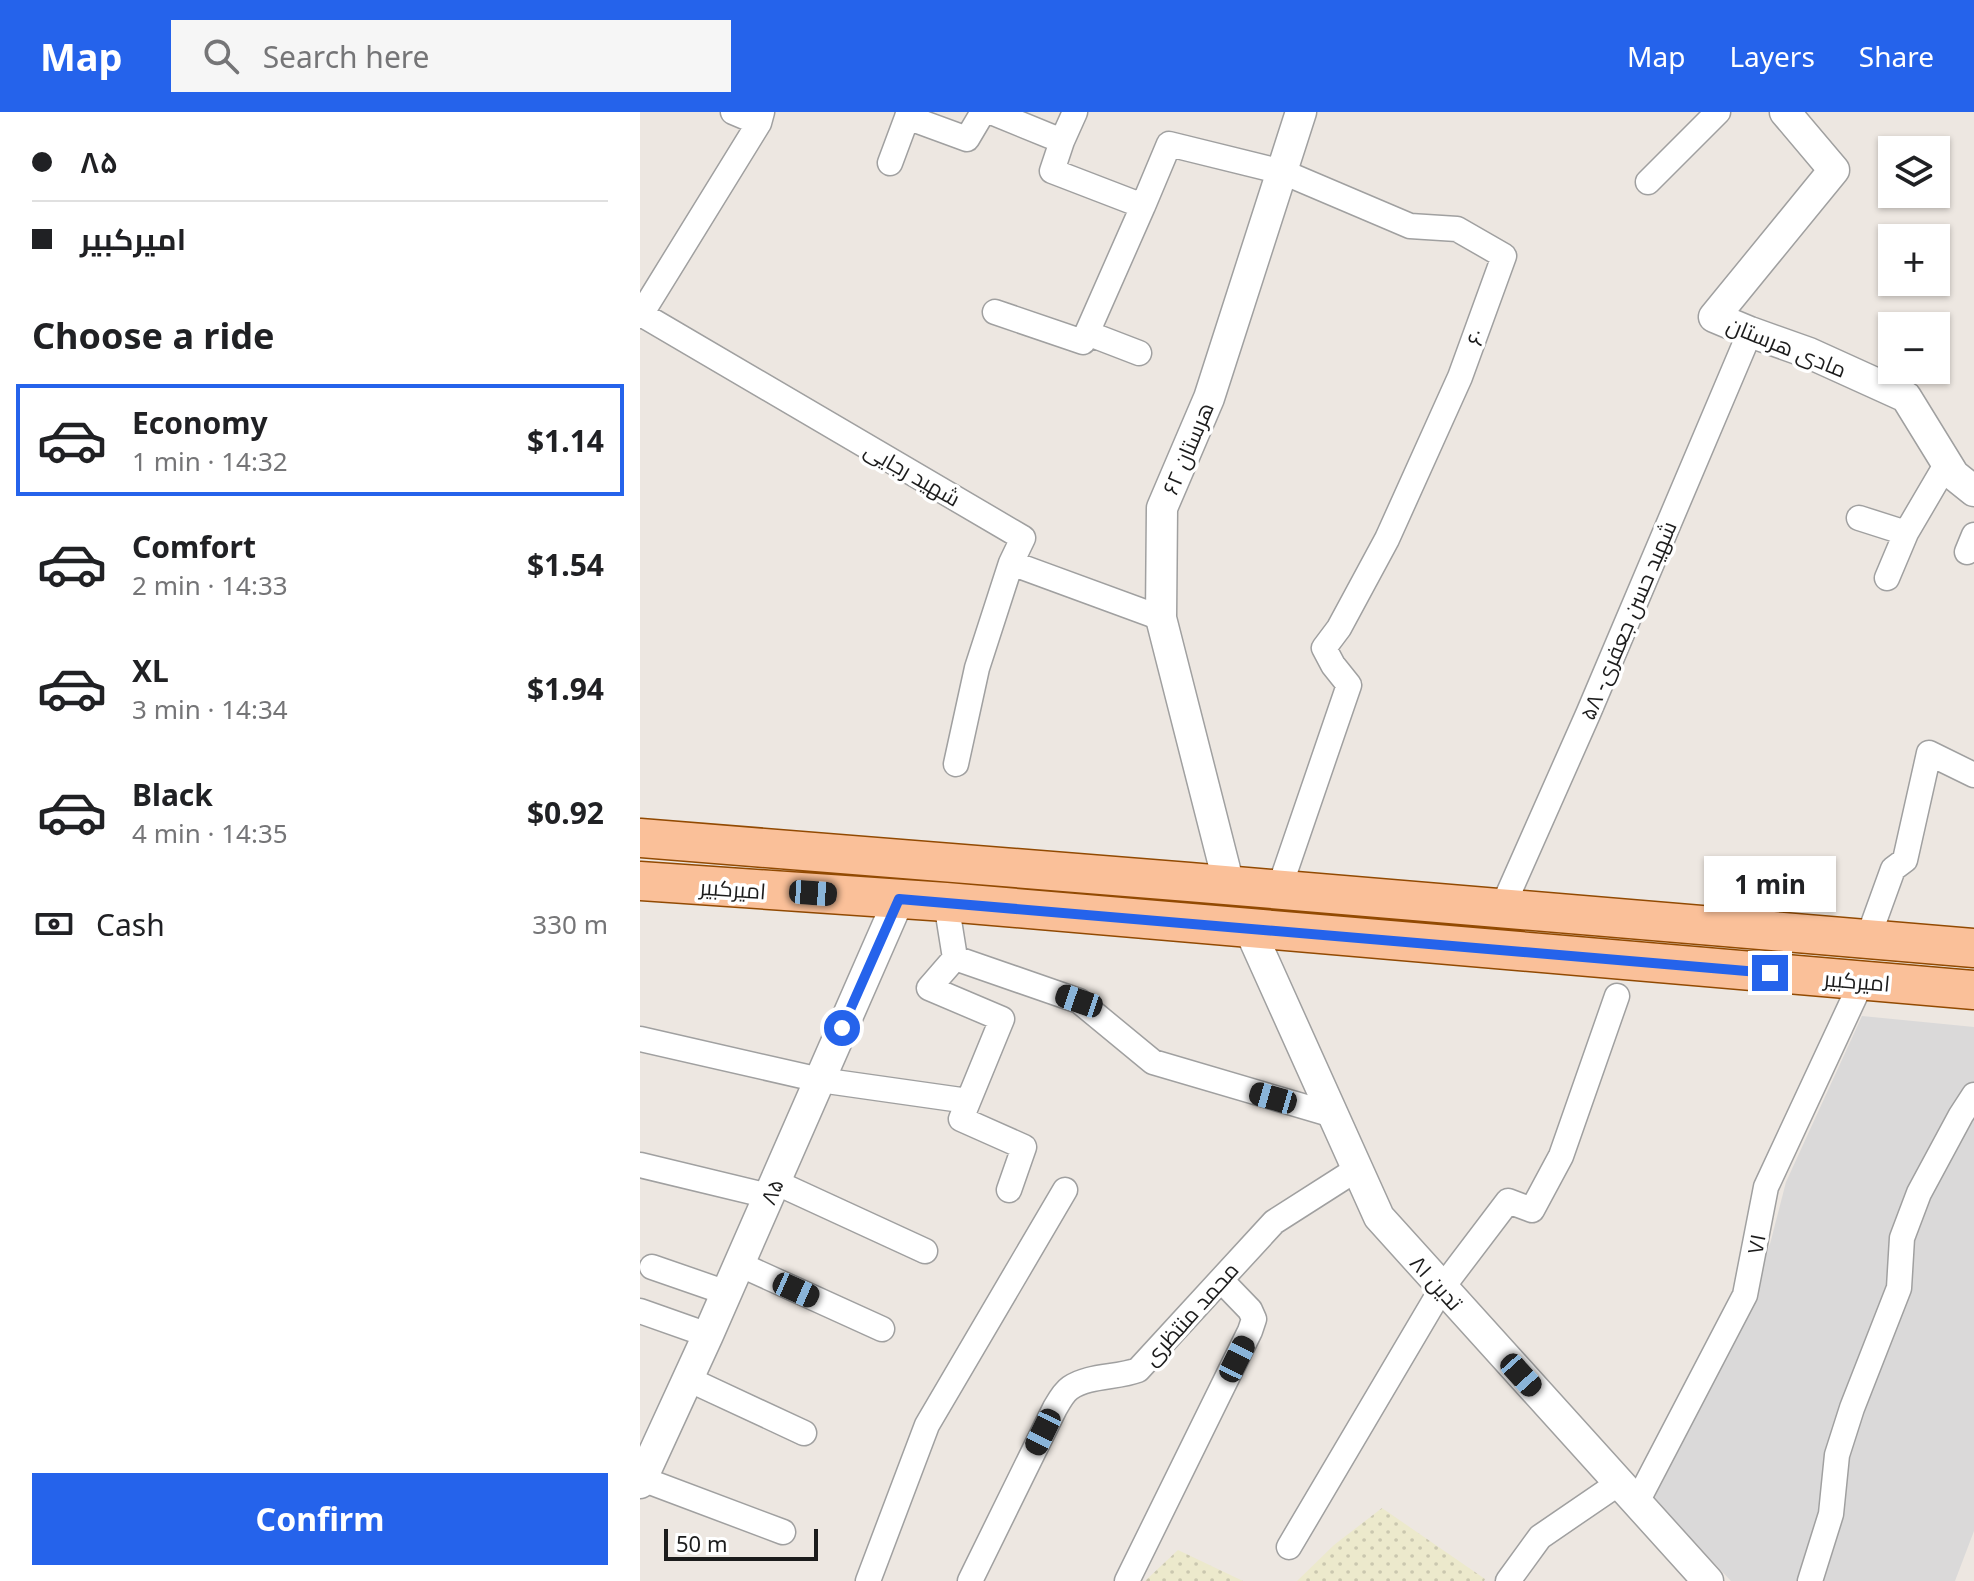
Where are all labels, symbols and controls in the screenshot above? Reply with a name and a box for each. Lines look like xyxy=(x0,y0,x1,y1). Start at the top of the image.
search box xyxy=(171,20,731,92)
text: Map xyxy=(40,30,123,82)
icon: search xyxy=(199,34,243,78)
text: Search here xyxy=(263,36,430,77)
text: Map xyxy=(1627,37,1685,75)
text: Layers xyxy=(1729,37,1815,75)
text: Share xyxy=(1859,37,1934,75)
map controls xyxy=(1878,136,1950,384)
button: layers xyxy=(1878,136,1950,208)
text: ۸۵ xyxy=(80,141,118,182)
text: امیرکبیر xyxy=(80,218,186,259)
button: + xyxy=(1878,224,1950,296)
street label: مادی هرستان xyxy=(1723,308,1851,384)
text: Choose a ride xyxy=(32,311,274,360)
button: − xyxy=(1878,312,1950,384)
street label: ۶۰ xyxy=(1458,324,1492,350)
street label: هرستان ۶۲ xyxy=(1154,397,1220,499)
text: Economy xyxy=(132,402,268,443)
icon: car xyxy=(36,404,108,476)
text: $1.14 xyxy=(527,420,604,461)
street label: شهید رجایی xyxy=(859,433,967,513)
text: 1 min · 14:32 xyxy=(132,443,288,479)
street label: شهید حسن جعفری- ۵۸ xyxy=(1571,516,1683,724)
text: Comfort xyxy=(132,526,256,567)
icon: car xyxy=(36,528,108,600)
text: $1.54 xyxy=(527,544,604,585)
text: 2 min · 14:33 xyxy=(132,567,288,603)
text: XL xyxy=(132,650,169,691)
icon: car xyxy=(36,652,108,724)
text: $1.94 xyxy=(527,668,604,709)
text: 3 min · 14:34 xyxy=(132,691,288,727)
text: Black xyxy=(132,774,213,815)
icon: car xyxy=(36,776,108,848)
text: $0.92 xyxy=(527,792,604,833)
text: 4 min · 14:35 xyxy=(132,815,288,851)
callout: 1 min xyxy=(1704,857,1836,913)
text: 1 min xyxy=(1734,866,1806,902)
street label: امیرکبیر xyxy=(697,871,767,905)
car xyxy=(788,879,838,907)
icon: cash xyxy=(32,902,76,946)
text: Cash xyxy=(96,904,165,945)
text: 330 m xyxy=(532,906,608,942)
route end xyxy=(1752,955,1788,991)
street label: امیرکبیر xyxy=(1821,962,1891,998)
car xyxy=(1052,982,1106,1020)
route start xyxy=(824,1010,860,1046)
car xyxy=(1247,1080,1299,1116)
street label: ۸۵ xyxy=(752,1173,790,1209)
street label: ۷۱ xyxy=(1738,1231,1772,1257)
street label: تدین ۸۱ xyxy=(1404,1248,1470,1316)
street label: محمد منتظری xyxy=(1135,1255,1245,1371)
car xyxy=(769,1269,823,1311)
car xyxy=(1216,1332,1258,1386)
car xyxy=(1496,1349,1546,1401)
car xyxy=(1022,1405,1064,1459)
button: Confirm xyxy=(32,1473,608,1565)
scale bar xyxy=(664,1525,818,1561)
text: 50 m xyxy=(676,1528,727,1558)

